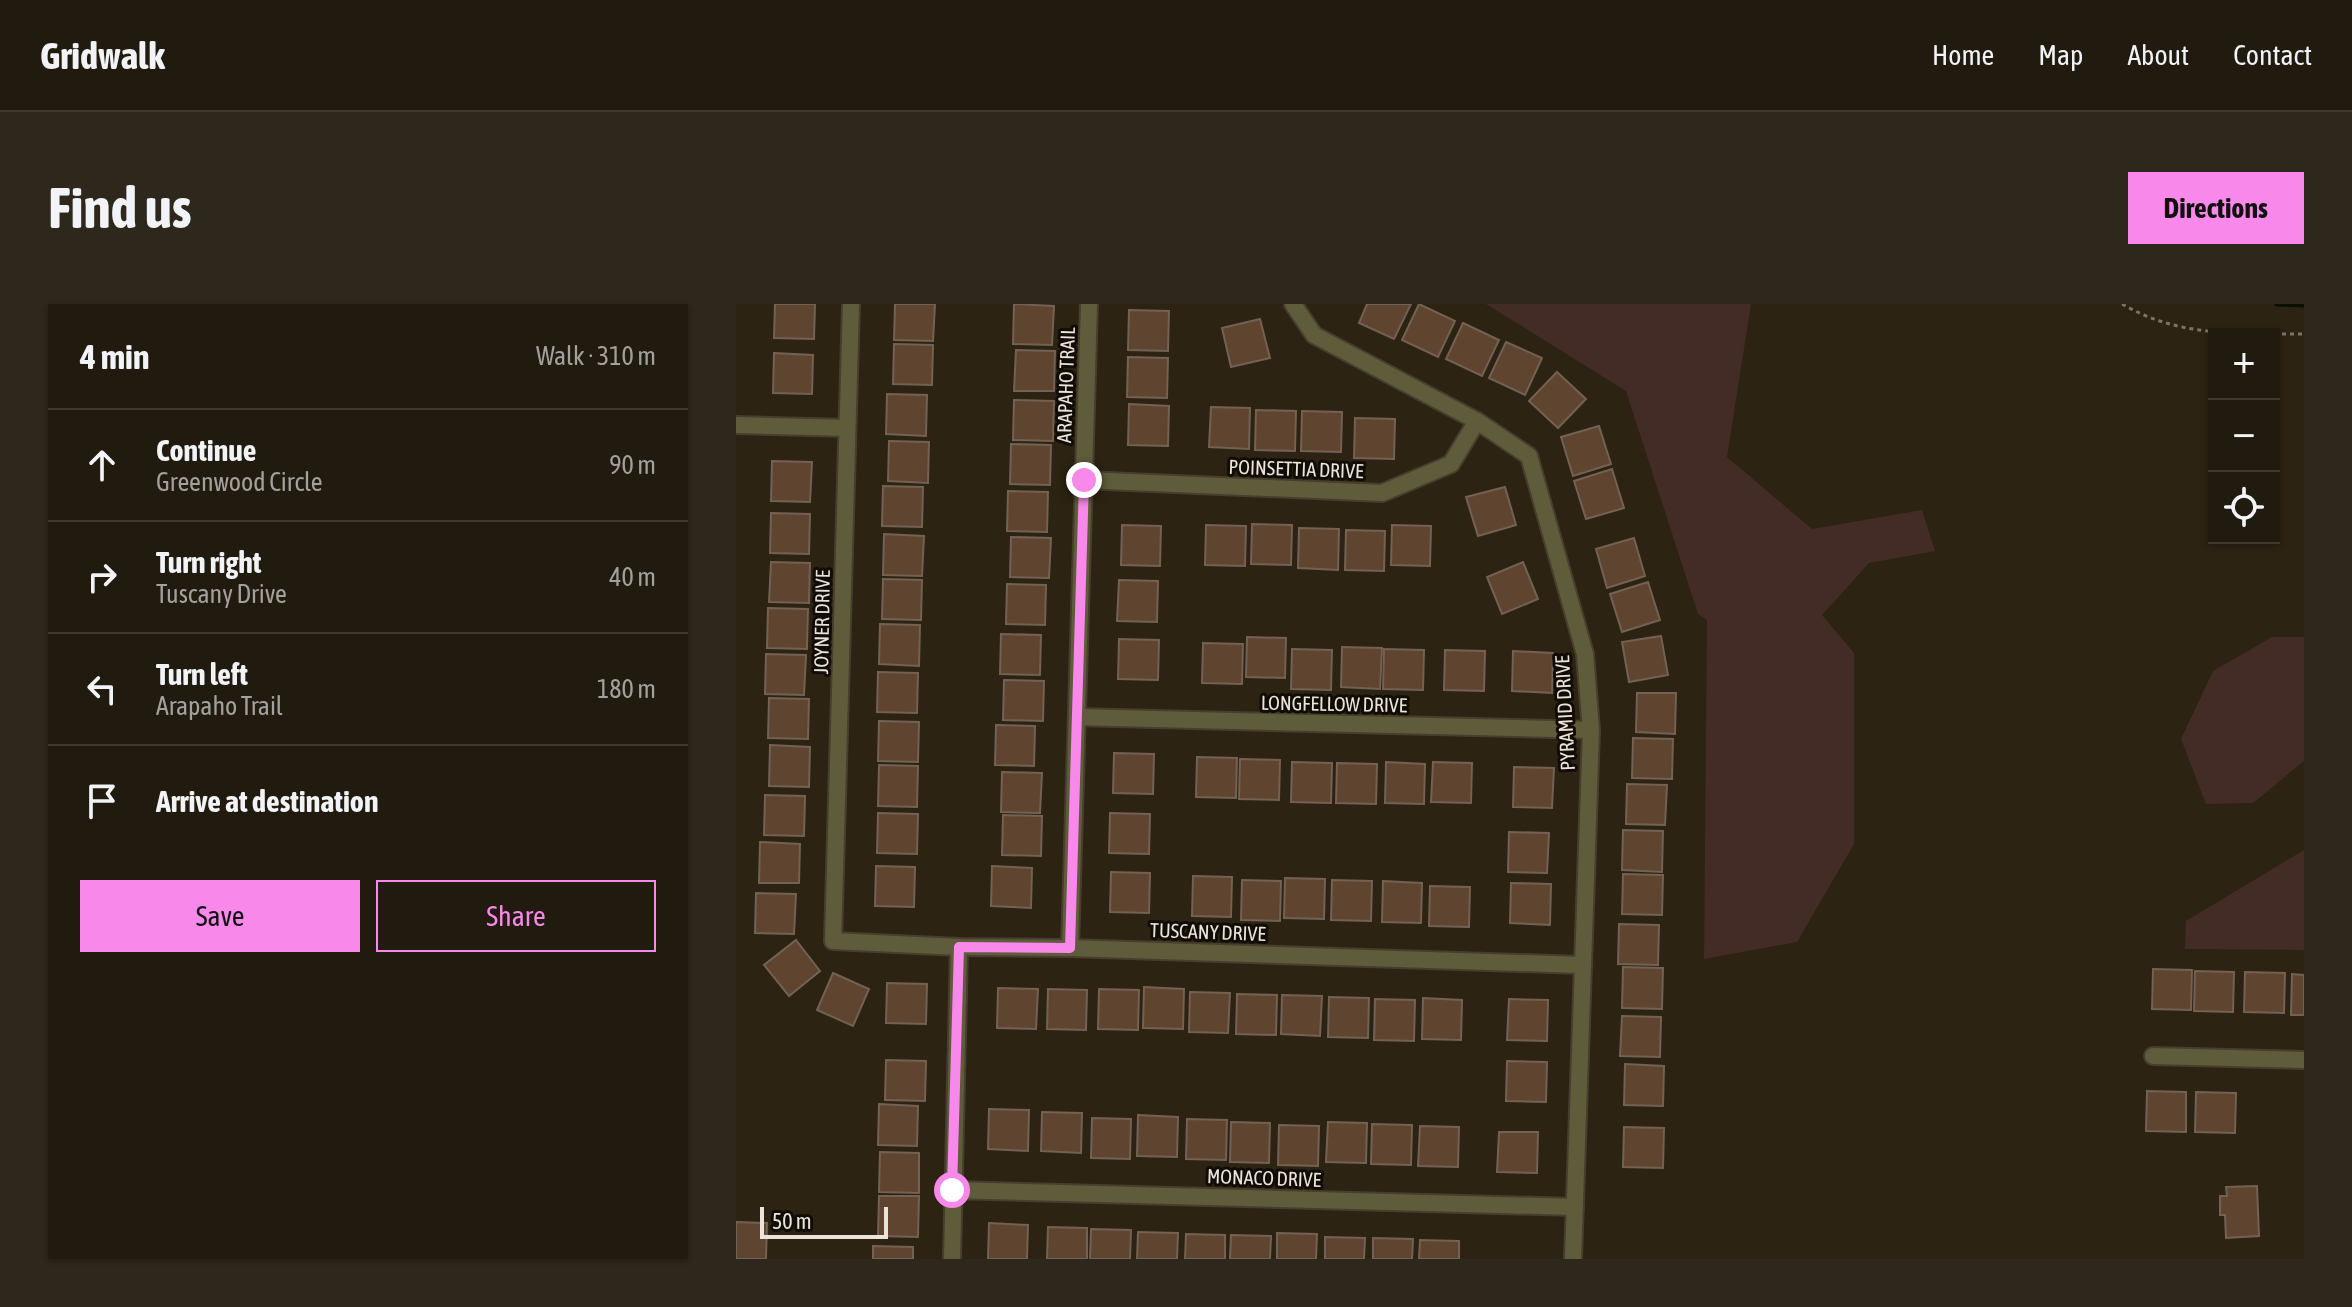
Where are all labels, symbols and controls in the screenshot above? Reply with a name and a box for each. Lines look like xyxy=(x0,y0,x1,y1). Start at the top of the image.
text: Gridwalk xyxy=(40,34,165,77)
text: Home xyxy=(1932,39,1994,71)
text: Map xyxy=(2038,39,2083,71)
text: About xyxy=(2127,39,2189,71)
text: Contact xyxy=(2233,39,2312,71)
button: Directions xyxy=(2128,172,2304,244)
text: Find us xyxy=(48,176,192,240)
street label: ARAPAHO TRAIL xyxy=(1052,326,1079,443)
map controls xyxy=(2208,328,2280,544)
button: + xyxy=(2208,328,2280,400)
text: 4 min xyxy=(80,337,149,376)
text: Walk · 310 m xyxy=(536,341,656,371)
button: − xyxy=(2208,400,2280,472)
text: Continue xyxy=(156,433,256,467)
icon: ahead xyxy=(80,443,124,487)
text: 90 m xyxy=(609,450,656,480)
street label: POINSETTIA DRIVE xyxy=(1228,455,1364,482)
route end xyxy=(1066,462,1102,498)
text: Greenwood Circle xyxy=(156,467,323,497)
button: locate xyxy=(2208,472,2280,544)
text: Turn right xyxy=(156,545,262,579)
icon: right xyxy=(80,555,124,599)
text: 40 m xyxy=(609,562,656,592)
street label: JOYNER DRIVE xyxy=(809,569,834,674)
text: Tuscany Drive xyxy=(156,579,287,609)
street label: PYRAMID DRIVE xyxy=(1550,654,1579,771)
text: Turn left xyxy=(156,657,248,691)
icon: left xyxy=(80,667,124,711)
text: 180 m xyxy=(597,674,656,704)
text: Arapaho Trail xyxy=(156,691,283,721)
street label: LONGFELLOW DRIVE xyxy=(1261,691,1408,716)
icon: arrive xyxy=(80,779,124,823)
text: Arrive at destination xyxy=(156,784,378,818)
button: Save xyxy=(80,880,360,952)
button: Share xyxy=(376,880,656,952)
street label: TUSCANY DRIVE xyxy=(1150,918,1267,945)
street label: MONACO DRIVE xyxy=(1206,1164,1322,1191)
route start xyxy=(934,1172,970,1208)
scale bar xyxy=(760,1203,888,1239)
text: 50 m xyxy=(772,1208,812,1234)

